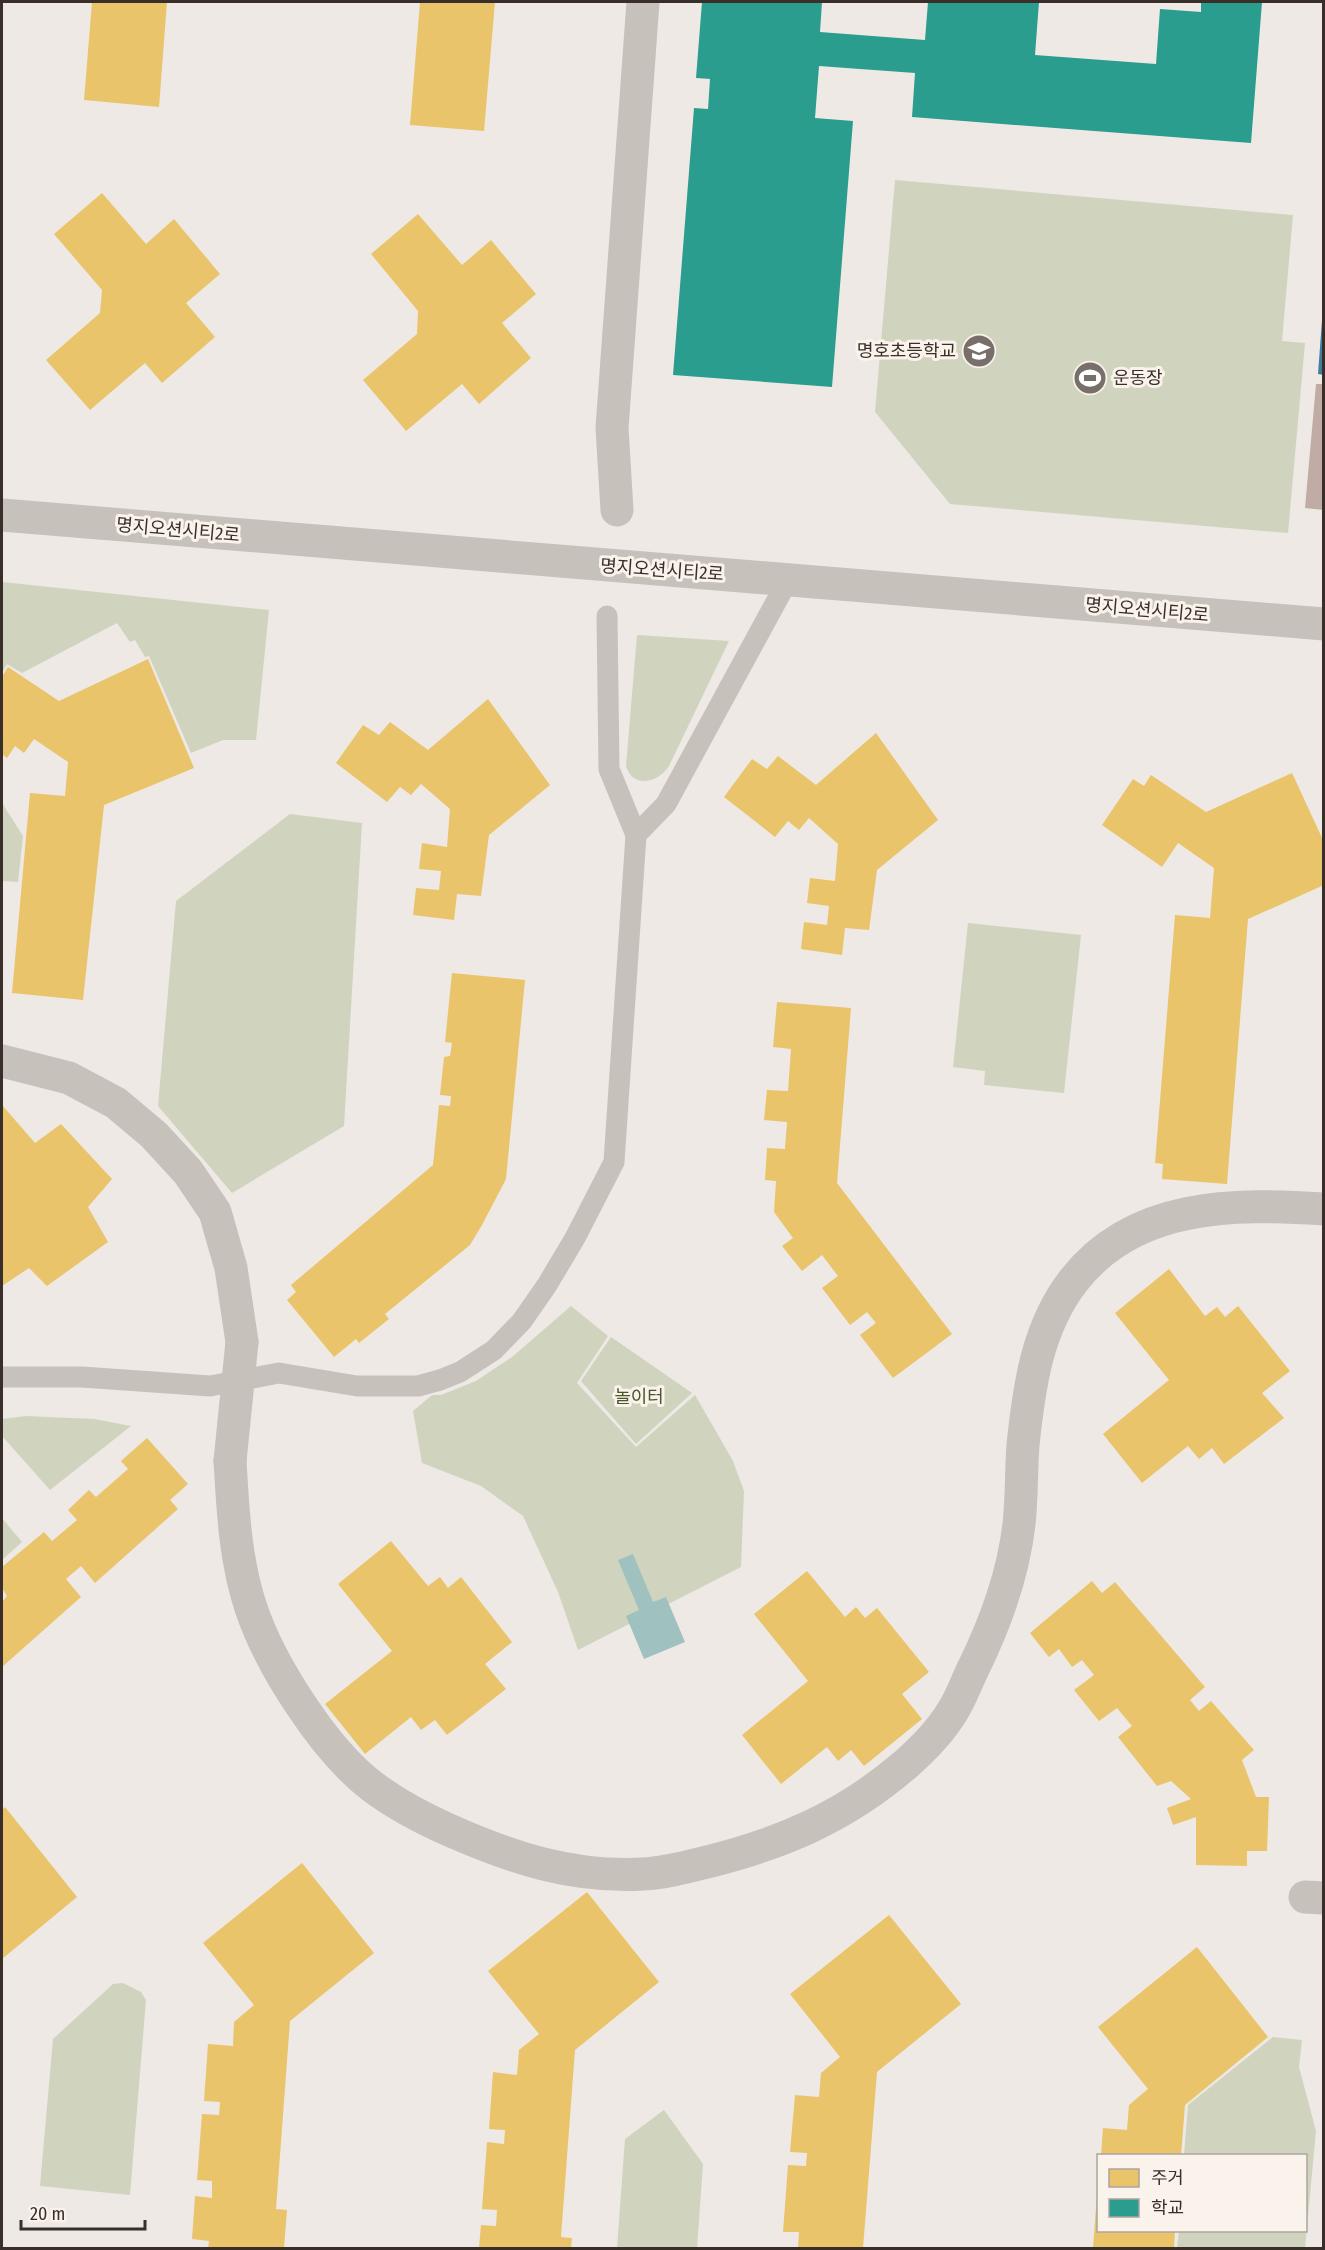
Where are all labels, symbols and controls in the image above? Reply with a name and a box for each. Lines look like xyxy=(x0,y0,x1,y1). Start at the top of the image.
school or university icon: 명호초등학교 xyxy=(961,333,997,369)
place label: 명호초등학교 xyxy=(857,340,956,362)
sports icon: 운동장 xyxy=(1072,360,1108,396)
place label: 운동장 xyxy=(1113,367,1163,389)
street label: 명지오션시티2로 xyxy=(115,514,241,546)
street label: 명지오션시티2로 xyxy=(599,555,725,585)
street label: 명지오션시티2로 xyxy=(1084,594,1210,626)
park label: 놀이터 xyxy=(614,1386,664,1408)
legend xyxy=(1097,2154,1307,2232)
text: 주거 xyxy=(1151,2167,1184,2189)
scale bar xyxy=(21,2193,146,2231)
text: 학교 xyxy=(1151,2197,1184,2219)
text: 20 m xyxy=(30,2203,65,2225)

